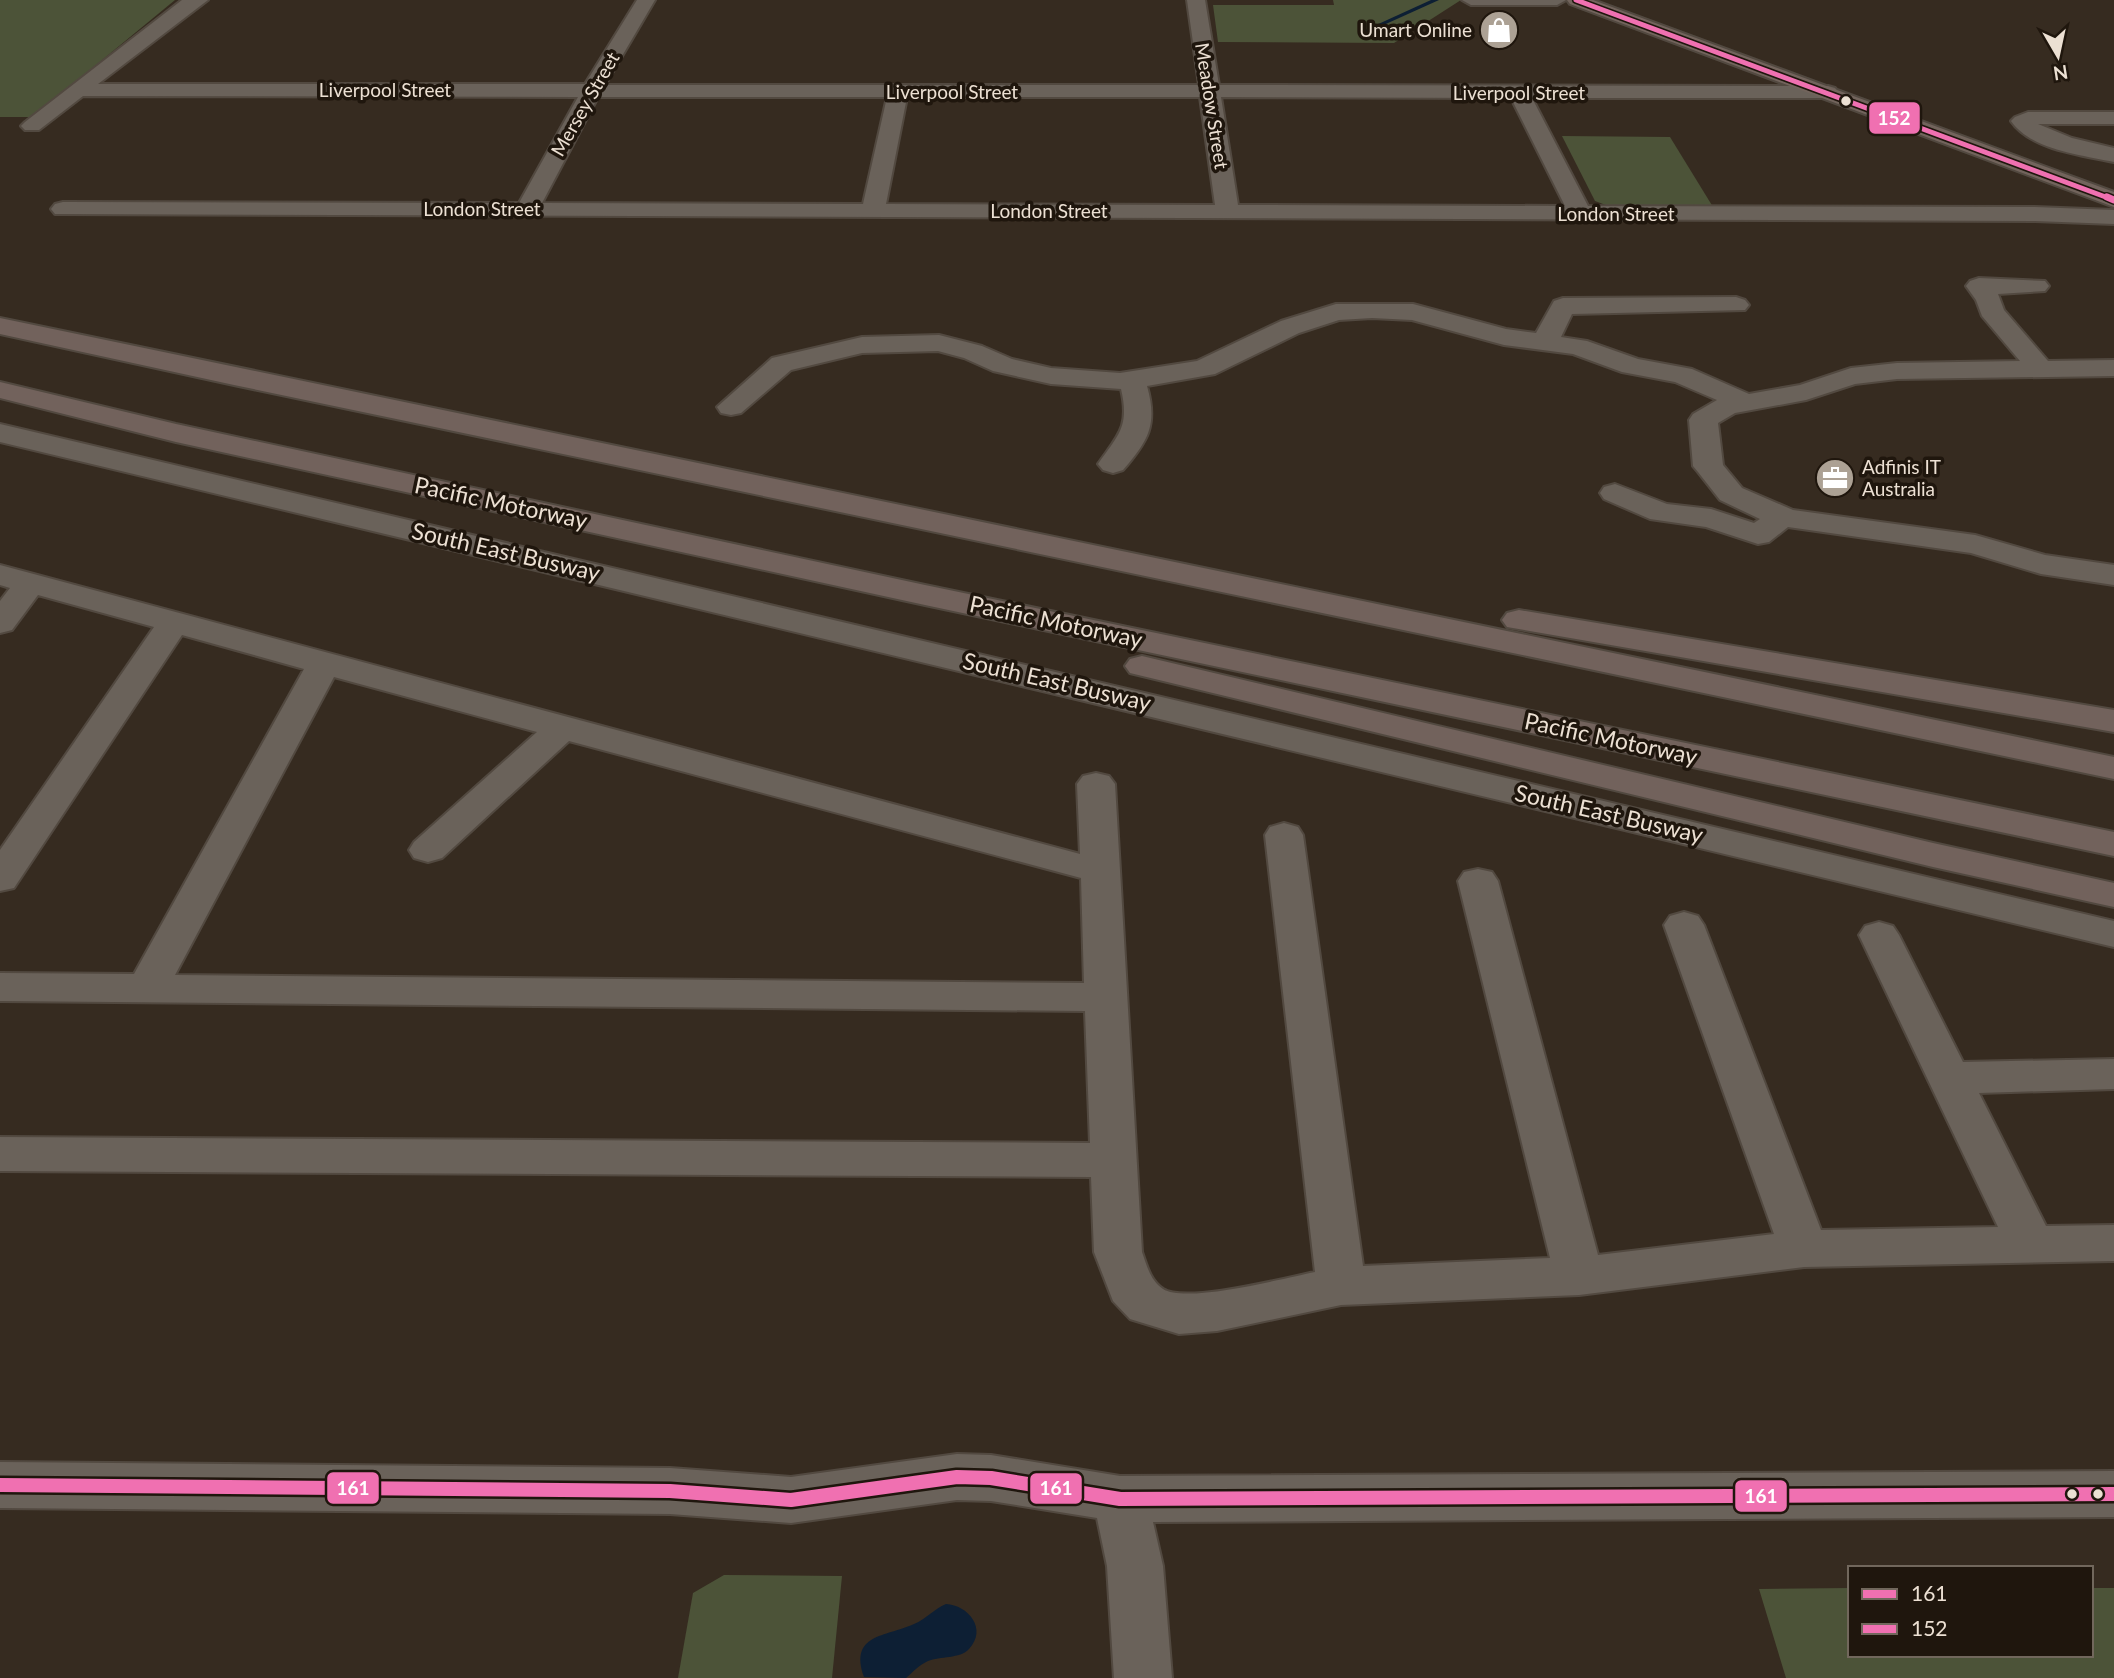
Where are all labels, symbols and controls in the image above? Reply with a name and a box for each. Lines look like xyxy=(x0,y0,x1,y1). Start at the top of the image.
shop icon: Umart Online xyxy=(1478,9,1520,51)
place label: Umart Online xyxy=(1359,18,1472,41)
north arrow xyxy=(2023,21,2093,91)
street label: Meadow Street xyxy=(1191,41,1234,171)
street label: Mersey Street xyxy=(545,47,624,160)
text: N xyxy=(2052,61,2070,86)
street label: Liverpool Street xyxy=(319,78,451,101)
street label: Liverpool Street xyxy=(886,80,1018,103)
street label: Liverpool Street xyxy=(1453,81,1585,104)
unlabelled marker xyxy=(1839,94,1853,108)
line badge: 152 xyxy=(1868,101,1921,135)
text: 152 xyxy=(1877,106,1911,129)
street label: London Street xyxy=(423,197,541,220)
street label: London Street xyxy=(990,199,1108,222)
street label: London Street xyxy=(1557,202,1675,225)
place label: Adfinis IT Australia xyxy=(1862,455,1941,500)
office icon: Adfinis IT Australia xyxy=(1814,457,1856,499)
street label: Pacific Motorway xyxy=(412,470,590,534)
street label: South East Busway xyxy=(409,516,603,586)
street label: Pacific Motorway xyxy=(967,589,1145,653)
street label: South East Busway xyxy=(960,646,1154,716)
street label: Pacific Motorway xyxy=(1522,706,1700,770)
street label: South East Busway xyxy=(1512,778,1706,848)
line badge: 161 xyxy=(326,1471,380,1505)
line badge: 161 xyxy=(1029,1472,1083,1505)
text: 161 xyxy=(336,1476,370,1499)
text: 161 xyxy=(1039,1476,1073,1499)
line badge: 161 xyxy=(1734,1479,1788,1513)
text: 161 xyxy=(1744,1484,1778,1507)
unlabelled marker xyxy=(2065,1487,2079,1501)
unlabelled marker xyxy=(2091,1487,2105,1501)
legend xyxy=(1848,1566,2093,1657)
text: 161 xyxy=(1911,1580,1948,1605)
text: 152 xyxy=(1911,1615,1948,1640)

